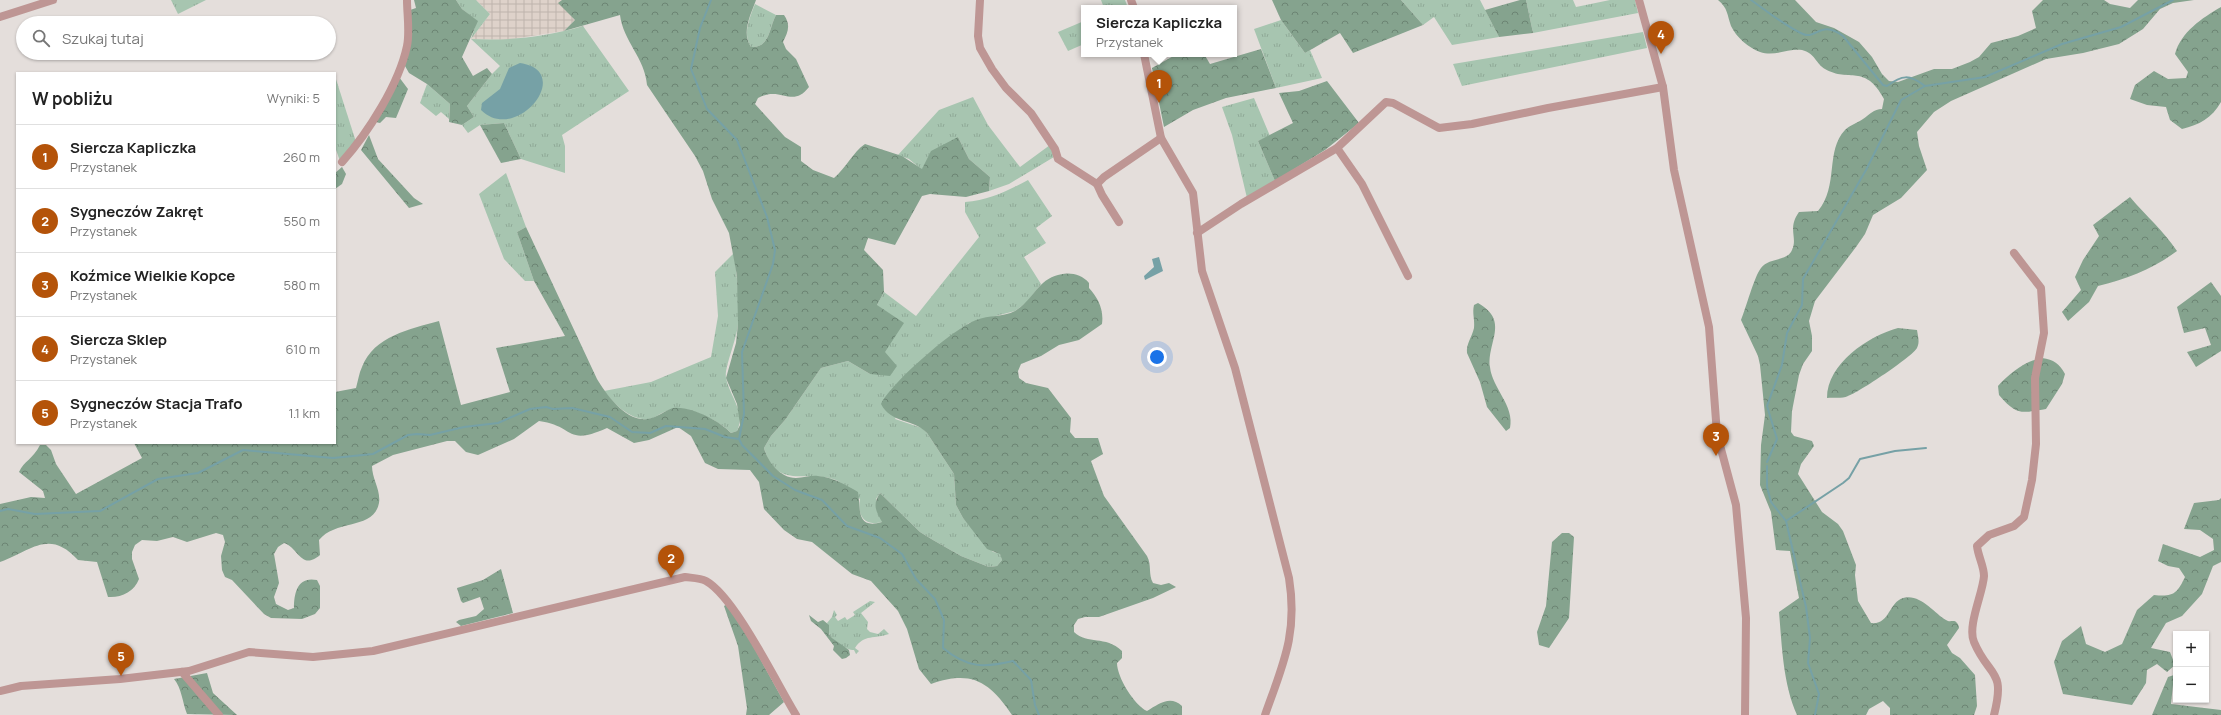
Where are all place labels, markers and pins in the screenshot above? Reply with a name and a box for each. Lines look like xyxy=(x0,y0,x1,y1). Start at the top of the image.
pin: 4 xyxy=(1648,21,1674,54)
pin: 1 xyxy=(1146,70,1172,103)
pin: 3 xyxy=(1703,423,1729,456)
pin: 2 xyxy=(658,545,684,578)
pin: 5 xyxy=(108,643,134,676)

